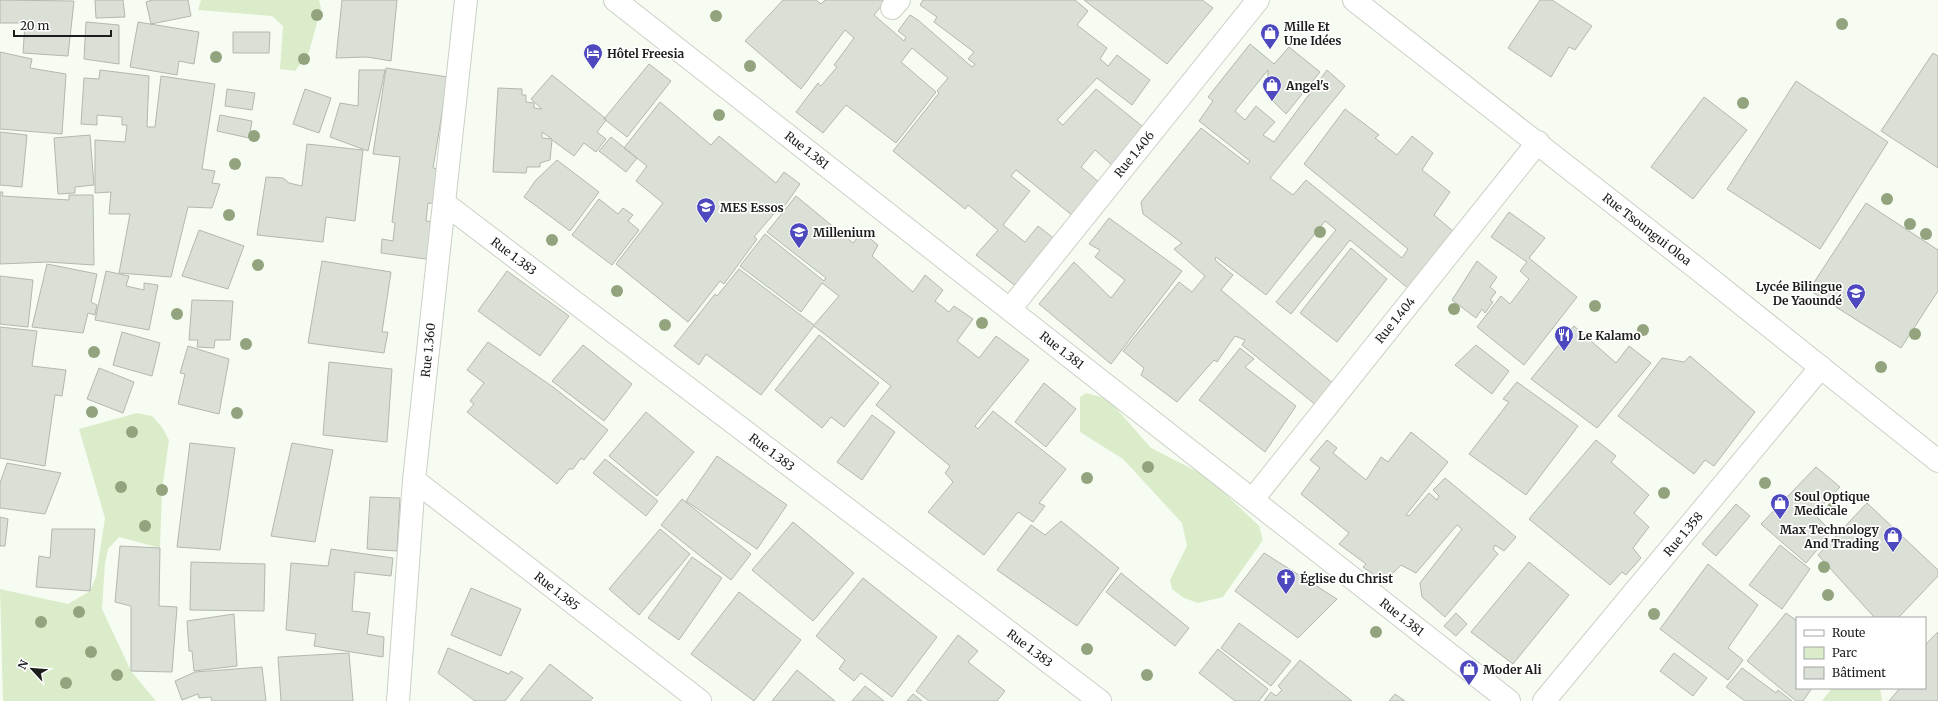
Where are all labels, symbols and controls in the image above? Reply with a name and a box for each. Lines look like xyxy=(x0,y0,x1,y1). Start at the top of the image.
scale bar xyxy=(14,12,111,38)
text: 20 m xyxy=(20,18,49,33)
place label: Mille Et Une Idées xyxy=(1284,19,1342,48)
shop icon: Mille Et Une Idées xyxy=(1259,22,1281,50)
hotel icon: Hôtel Freesia xyxy=(582,42,604,70)
place label: Hôtel Freesia xyxy=(607,46,684,61)
shop icon: Angel's xyxy=(1261,74,1283,102)
place label: Angel's xyxy=(1285,78,1329,93)
street label: Rue 1.381 xyxy=(782,128,833,172)
street label: Rue 1.406 xyxy=(1111,128,1157,180)
street label: Rue Tsoungui Oloa xyxy=(1600,190,1695,269)
school or university icon: MES Essos xyxy=(695,196,717,224)
place label: MES Essos xyxy=(720,200,784,215)
school or university icon: Millenium xyxy=(788,221,810,249)
place label: Millenium xyxy=(813,225,875,240)
street label: Rue 1.383 xyxy=(488,234,540,278)
place label: Lycée Bilingue De Yaoundé xyxy=(1756,279,1843,308)
school or university icon: Lycée Bilingue De Yaoundé xyxy=(1845,282,1867,310)
street label: Rue 1.404 xyxy=(1372,293,1419,346)
street label: Rue 1.360 xyxy=(418,322,438,378)
restaurant icon: Le Kalamo xyxy=(1553,324,1575,352)
street label: Rue 1.381 xyxy=(1037,328,1088,372)
place label: Le Kalamo xyxy=(1578,328,1641,343)
street label: Rue 1.383 xyxy=(746,430,798,474)
place label: Soul Optique Medicale xyxy=(1794,489,1870,518)
shop icon: Soul Optique Medicale xyxy=(1769,492,1791,520)
street label: Rue 1.358 xyxy=(1660,509,1706,559)
place label: Max Technology And Trading xyxy=(1780,522,1880,551)
shop icon: Max Technology And Trading xyxy=(1882,525,1904,553)
church icon: Église du Christ xyxy=(1275,567,1297,595)
street label: Rue 1.385 xyxy=(531,569,583,613)
place label: Église du Christ xyxy=(1300,570,1393,586)
street label: Rue 1.381 xyxy=(1377,595,1428,639)
legend xyxy=(1796,617,1926,689)
text: Route xyxy=(1832,625,1865,640)
street label: Rue 1.383 xyxy=(1004,626,1056,670)
text: Parc xyxy=(1832,645,1857,660)
north arrow xyxy=(12,649,52,689)
text: N xyxy=(15,657,31,672)
shop icon: Moder Ali xyxy=(1458,658,1480,686)
place label: Moder Ali xyxy=(1483,662,1542,677)
text: Bâtiment xyxy=(1832,665,1886,680)

